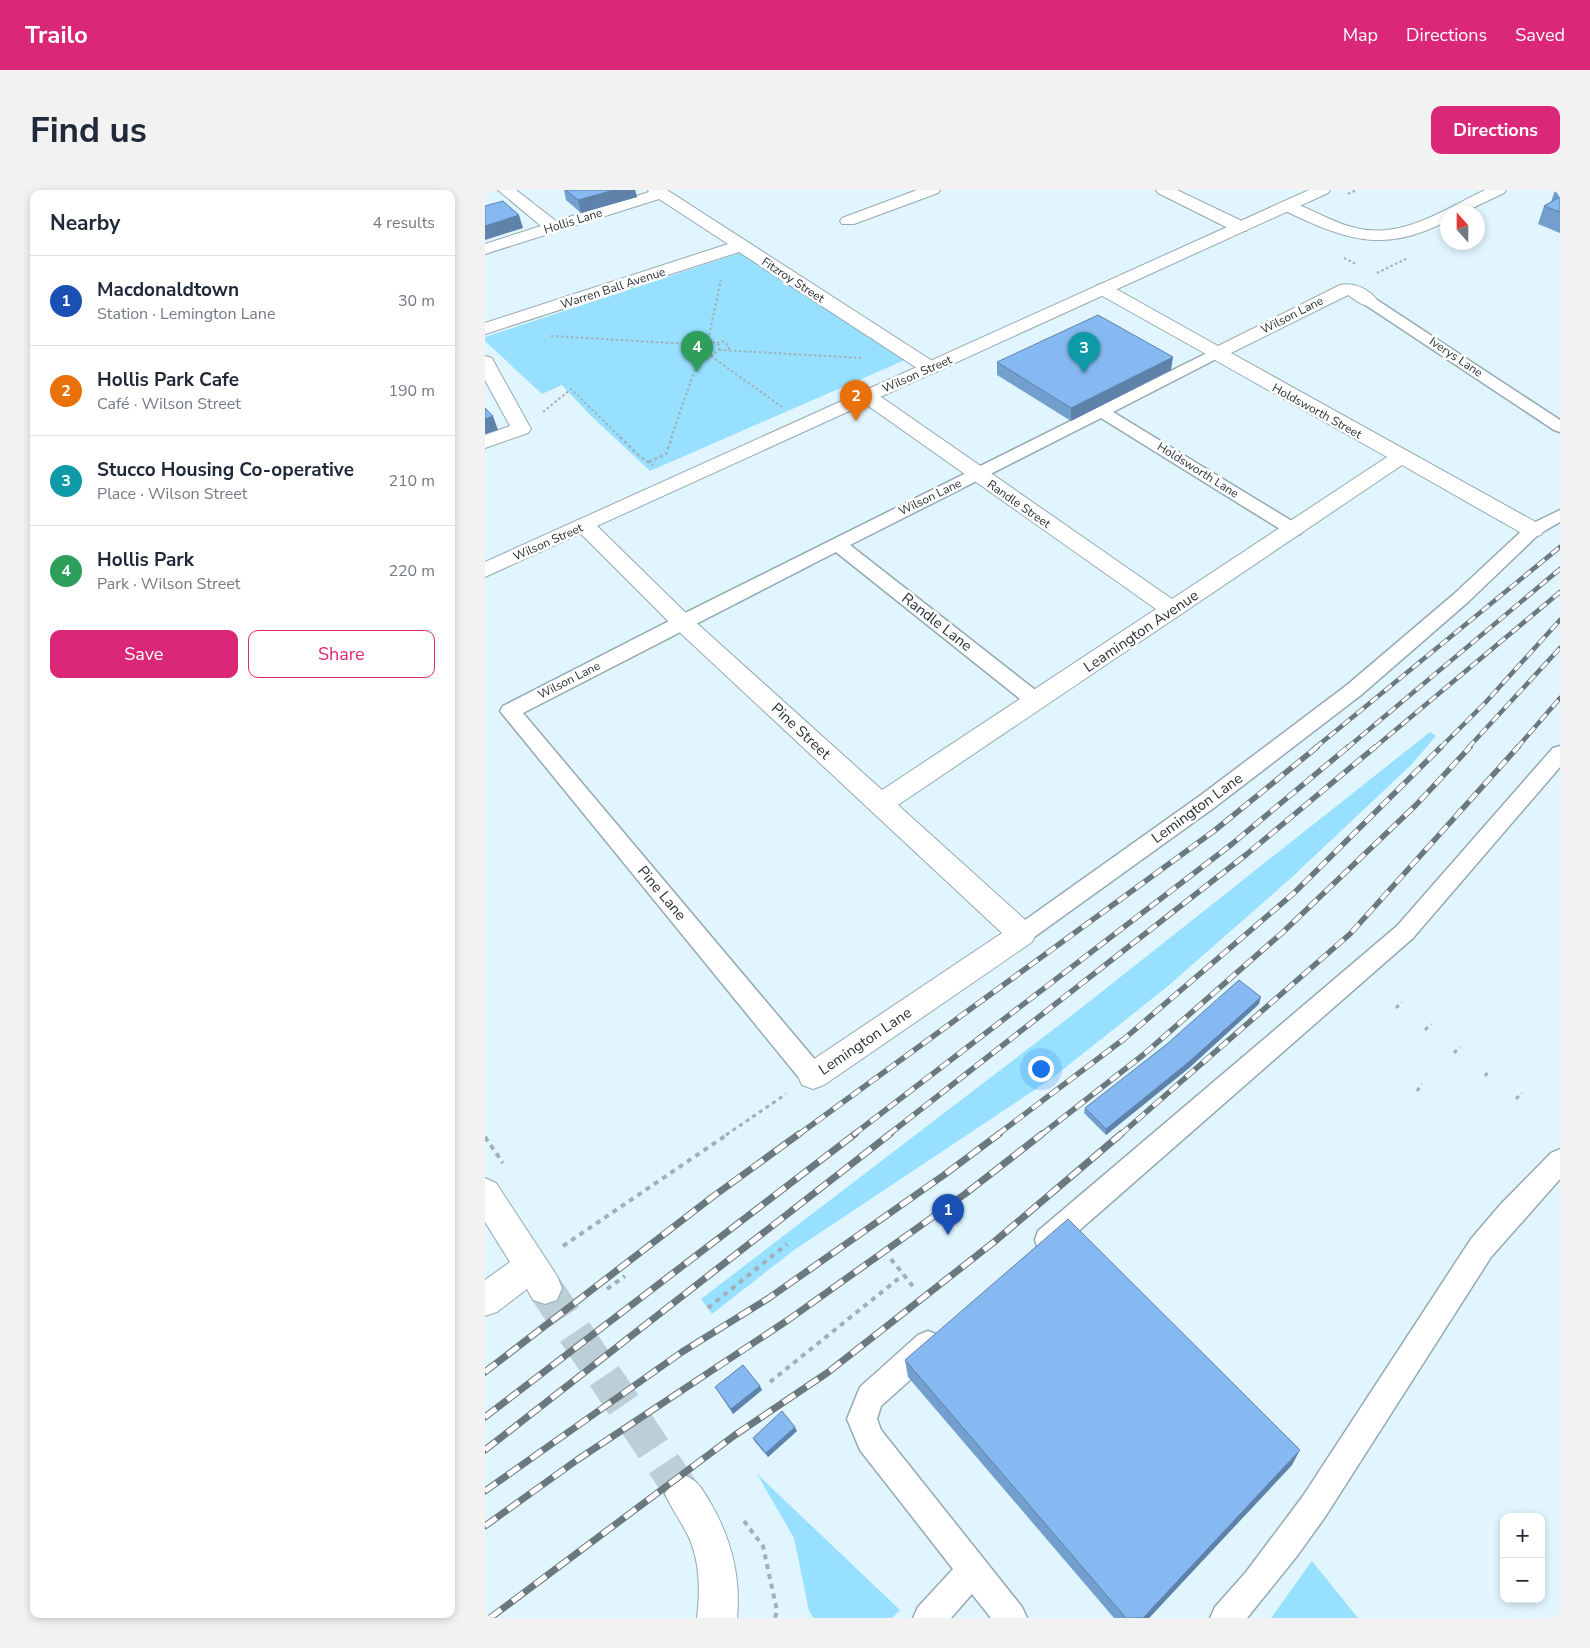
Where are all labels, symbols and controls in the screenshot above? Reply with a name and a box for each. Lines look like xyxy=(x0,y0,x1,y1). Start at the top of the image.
text: Trailo xyxy=(25,19,88,51)
text: Map xyxy=(1343,23,1378,47)
text: Directions xyxy=(1406,23,1487,47)
text: Saved xyxy=(1515,23,1565,47)
button: Directions xyxy=(1431,106,1560,154)
text: Find us xyxy=(30,107,147,154)
street label: Hollis Lane xyxy=(542,204,604,238)
north arrow xyxy=(1440,205,1485,250)
text: Nearby xyxy=(50,209,120,237)
text: 4 results xyxy=(373,212,435,234)
street label: Fitzroy Street xyxy=(758,254,828,307)
street label: Warren Ball Avenue xyxy=(559,264,667,312)
text: Macdonaldtown xyxy=(97,277,239,303)
text: 1 xyxy=(61,290,71,312)
text: 30 m xyxy=(398,290,435,312)
street label: Wilson Lane xyxy=(1258,292,1326,338)
text: Station · Lemington Lane xyxy=(97,303,275,325)
pin: 4 xyxy=(681,331,713,372)
pin: 3 xyxy=(1068,332,1100,373)
street label: Iverys Lane xyxy=(1426,333,1486,381)
street label: Wilson Street xyxy=(880,351,955,396)
text: Hollis Park Cafe xyxy=(97,367,239,393)
text: 2 xyxy=(61,380,71,402)
text: 190 m xyxy=(388,380,435,402)
pin: 2 xyxy=(840,380,872,421)
street label: Holdsworth Street xyxy=(1269,380,1365,443)
text: Café · Wilson Street xyxy=(97,393,241,415)
street label: Holdsworth Lane xyxy=(1154,438,1242,502)
text: Stucco Housing Co-operative xyxy=(97,457,354,483)
text: 3 xyxy=(61,470,71,492)
text: 210 m xyxy=(388,470,435,492)
street label: Wilson Lane xyxy=(896,475,964,519)
street label: Randle Street xyxy=(984,476,1054,532)
text: Place · Wilson Street xyxy=(97,483,247,505)
street label: Wilson Street xyxy=(511,519,586,564)
text: Hollis Park xyxy=(97,547,194,573)
text: 4 xyxy=(61,560,71,582)
text: 220 m xyxy=(388,560,435,582)
text: Park · Wilson Street xyxy=(97,573,240,595)
street label: Leamington Avenue xyxy=(1080,585,1202,677)
street label: Randle Lane xyxy=(898,588,976,656)
button: Save xyxy=(50,630,238,678)
button: Share xyxy=(248,630,435,678)
street label: Wilson Lane xyxy=(535,657,603,703)
street label: Pine Street xyxy=(767,698,836,764)
street label: Lemington Lane xyxy=(1147,768,1247,848)
street label: Pine Lane xyxy=(633,861,691,925)
street label: Lemington Lane xyxy=(815,1002,915,1080)
your location xyxy=(1028,1056,1054,1082)
pin: 1 xyxy=(932,1194,964,1235)
map controls xyxy=(1500,1513,1545,1603)
button: + xyxy=(1500,1513,1545,1558)
button: − xyxy=(1500,1558,1545,1603)

